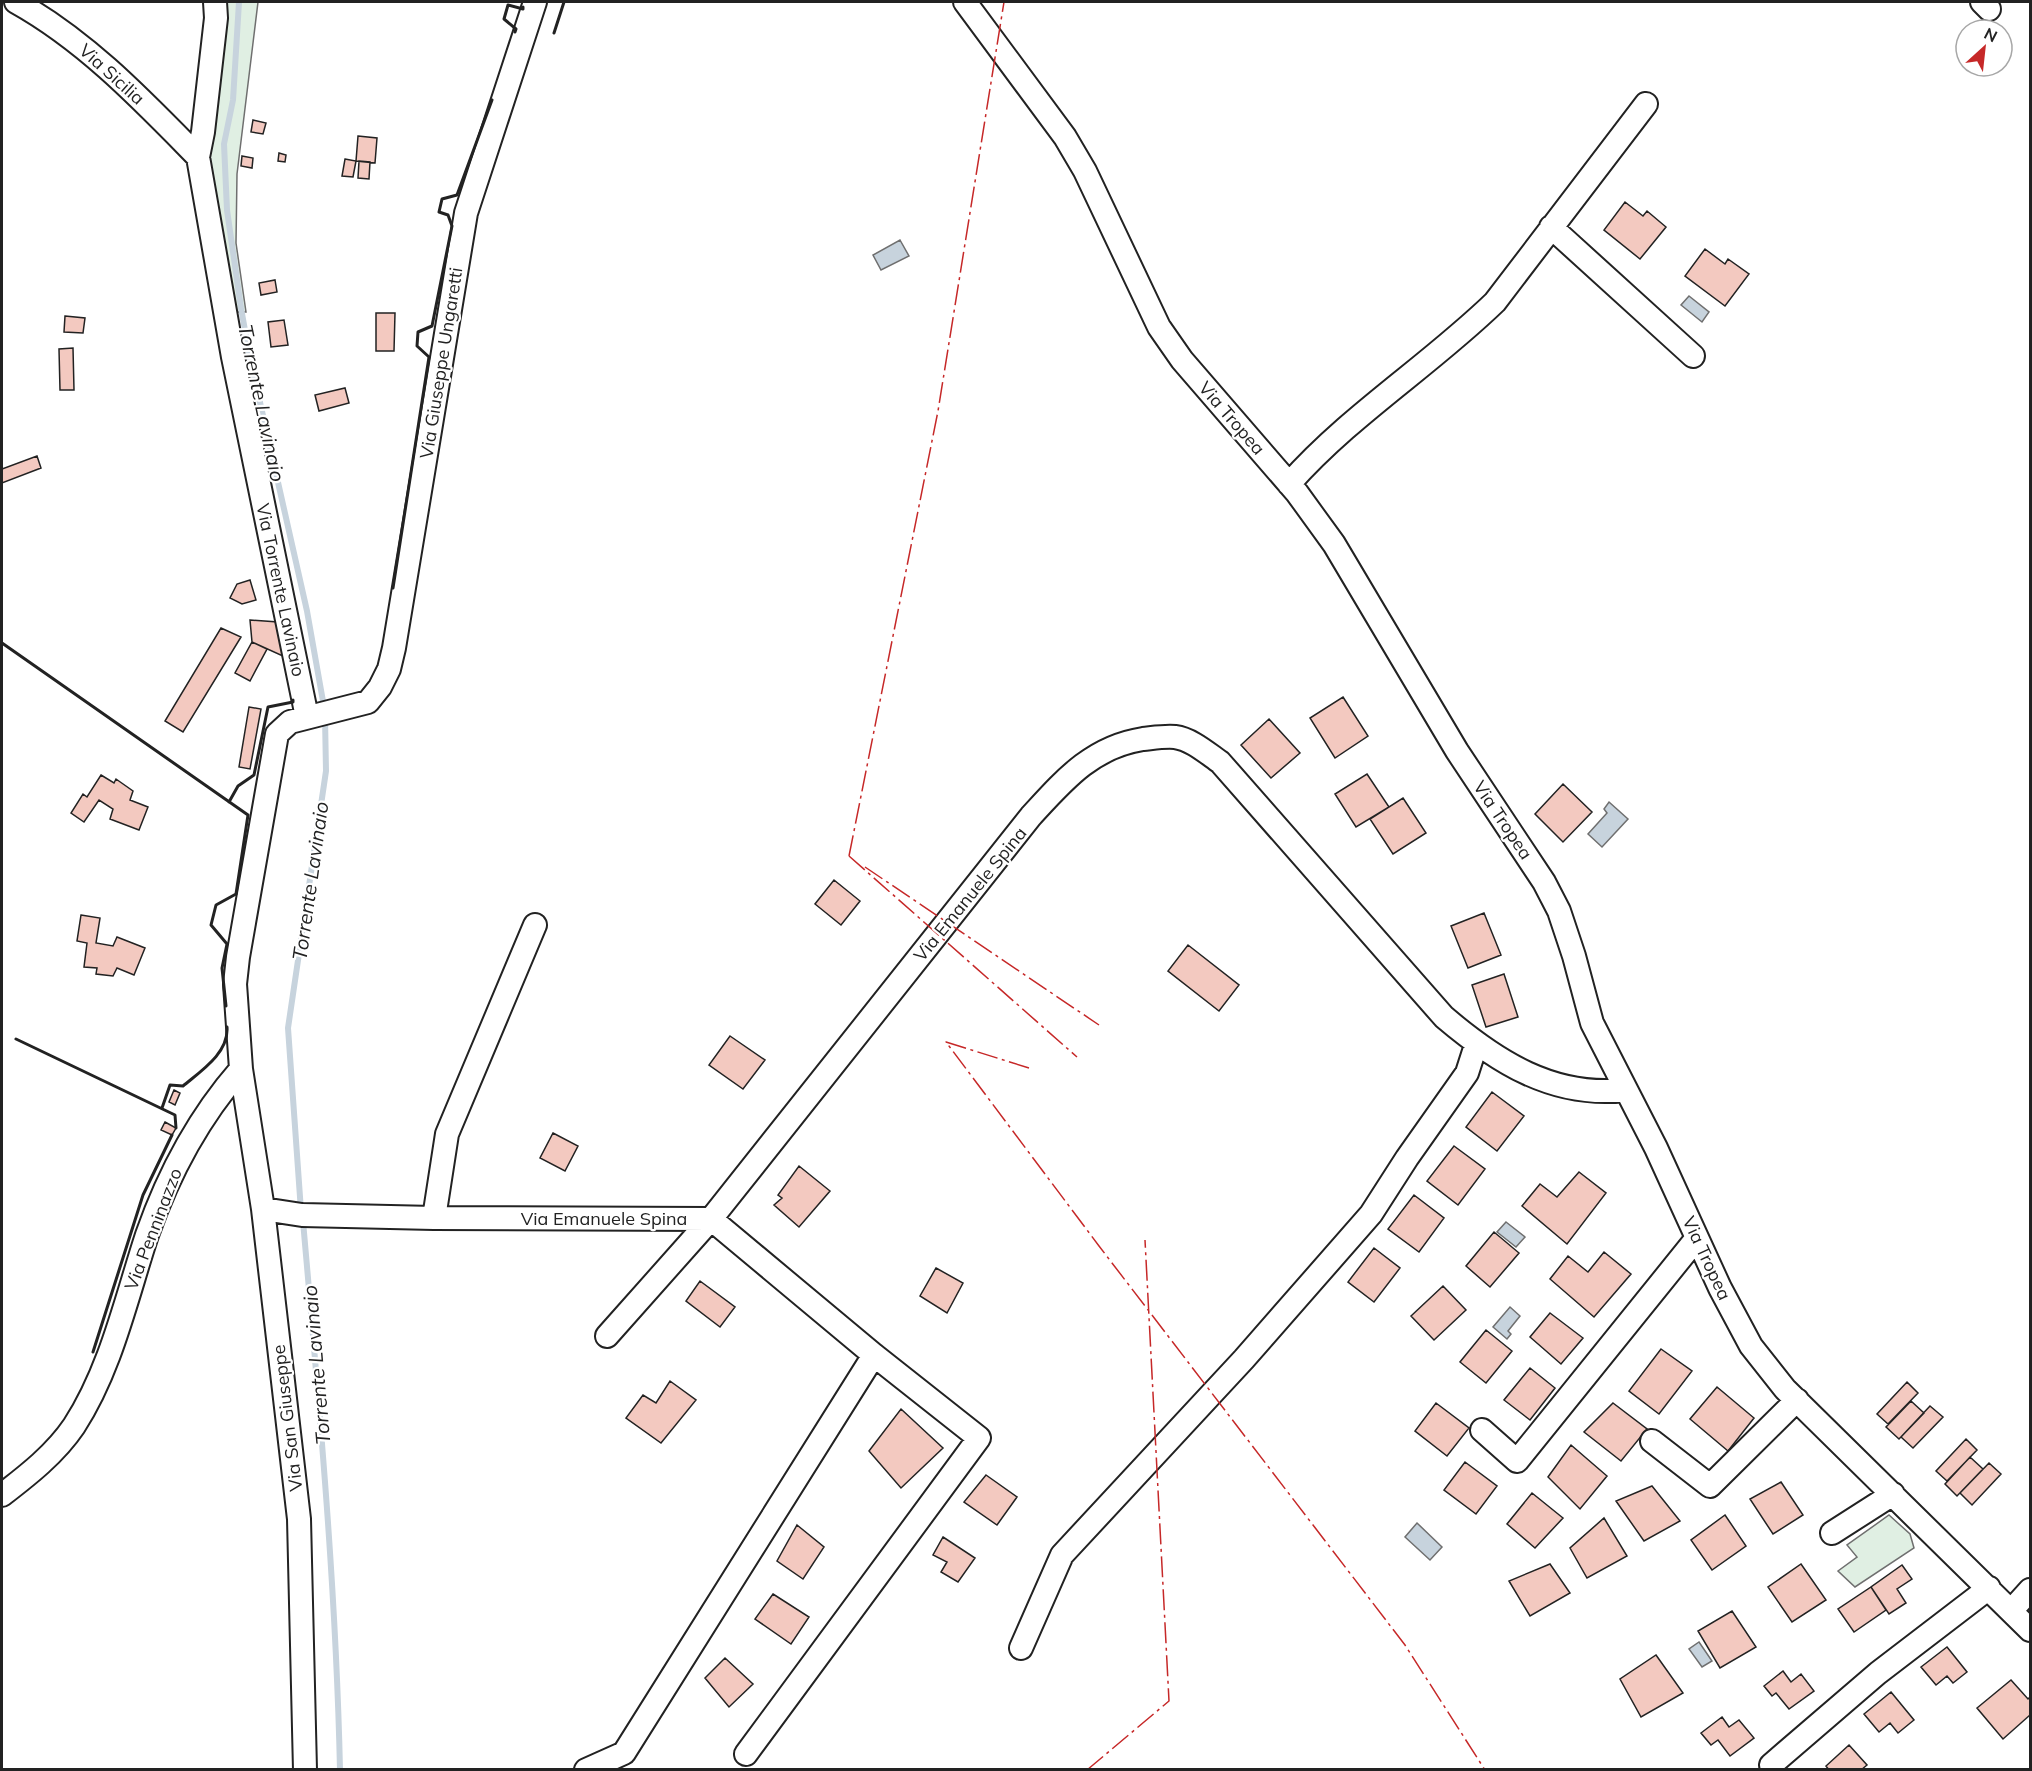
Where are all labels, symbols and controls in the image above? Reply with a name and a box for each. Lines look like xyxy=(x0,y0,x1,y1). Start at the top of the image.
north arrow xyxy=(1954,18,2014,78)
text: N xyxy=(1981,23,2001,46)
street label: Via Sicilia xyxy=(74,39,150,109)
street label: Via Giuseppe Ungaretti xyxy=(415,266,467,460)
water label: Torrente Lavinaio xyxy=(233,322,291,484)
street label: Via Tropea xyxy=(1194,377,1270,459)
street label: Via Torrente Lavinaio xyxy=(251,501,311,679)
street label: Via Tropea xyxy=(1468,776,1538,864)
water label: Torrente Lavinaio xyxy=(286,800,334,962)
street label: Via Emanuele Spina xyxy=(909,822,1031,966)
street label: Via Penninazzo xyxy=(119,1165,187,1293)
street label: Via Emanuele Spina xyxy=(521,1207,687,1230)
street label: Via Tropea xyxy=(1678,1212,1736,1304)
water label: Torrente Lavinaio xyxy=(297,1284,335,1446)
street label: Via San Giuseppe xyxy=(267,1343,307,1493)

